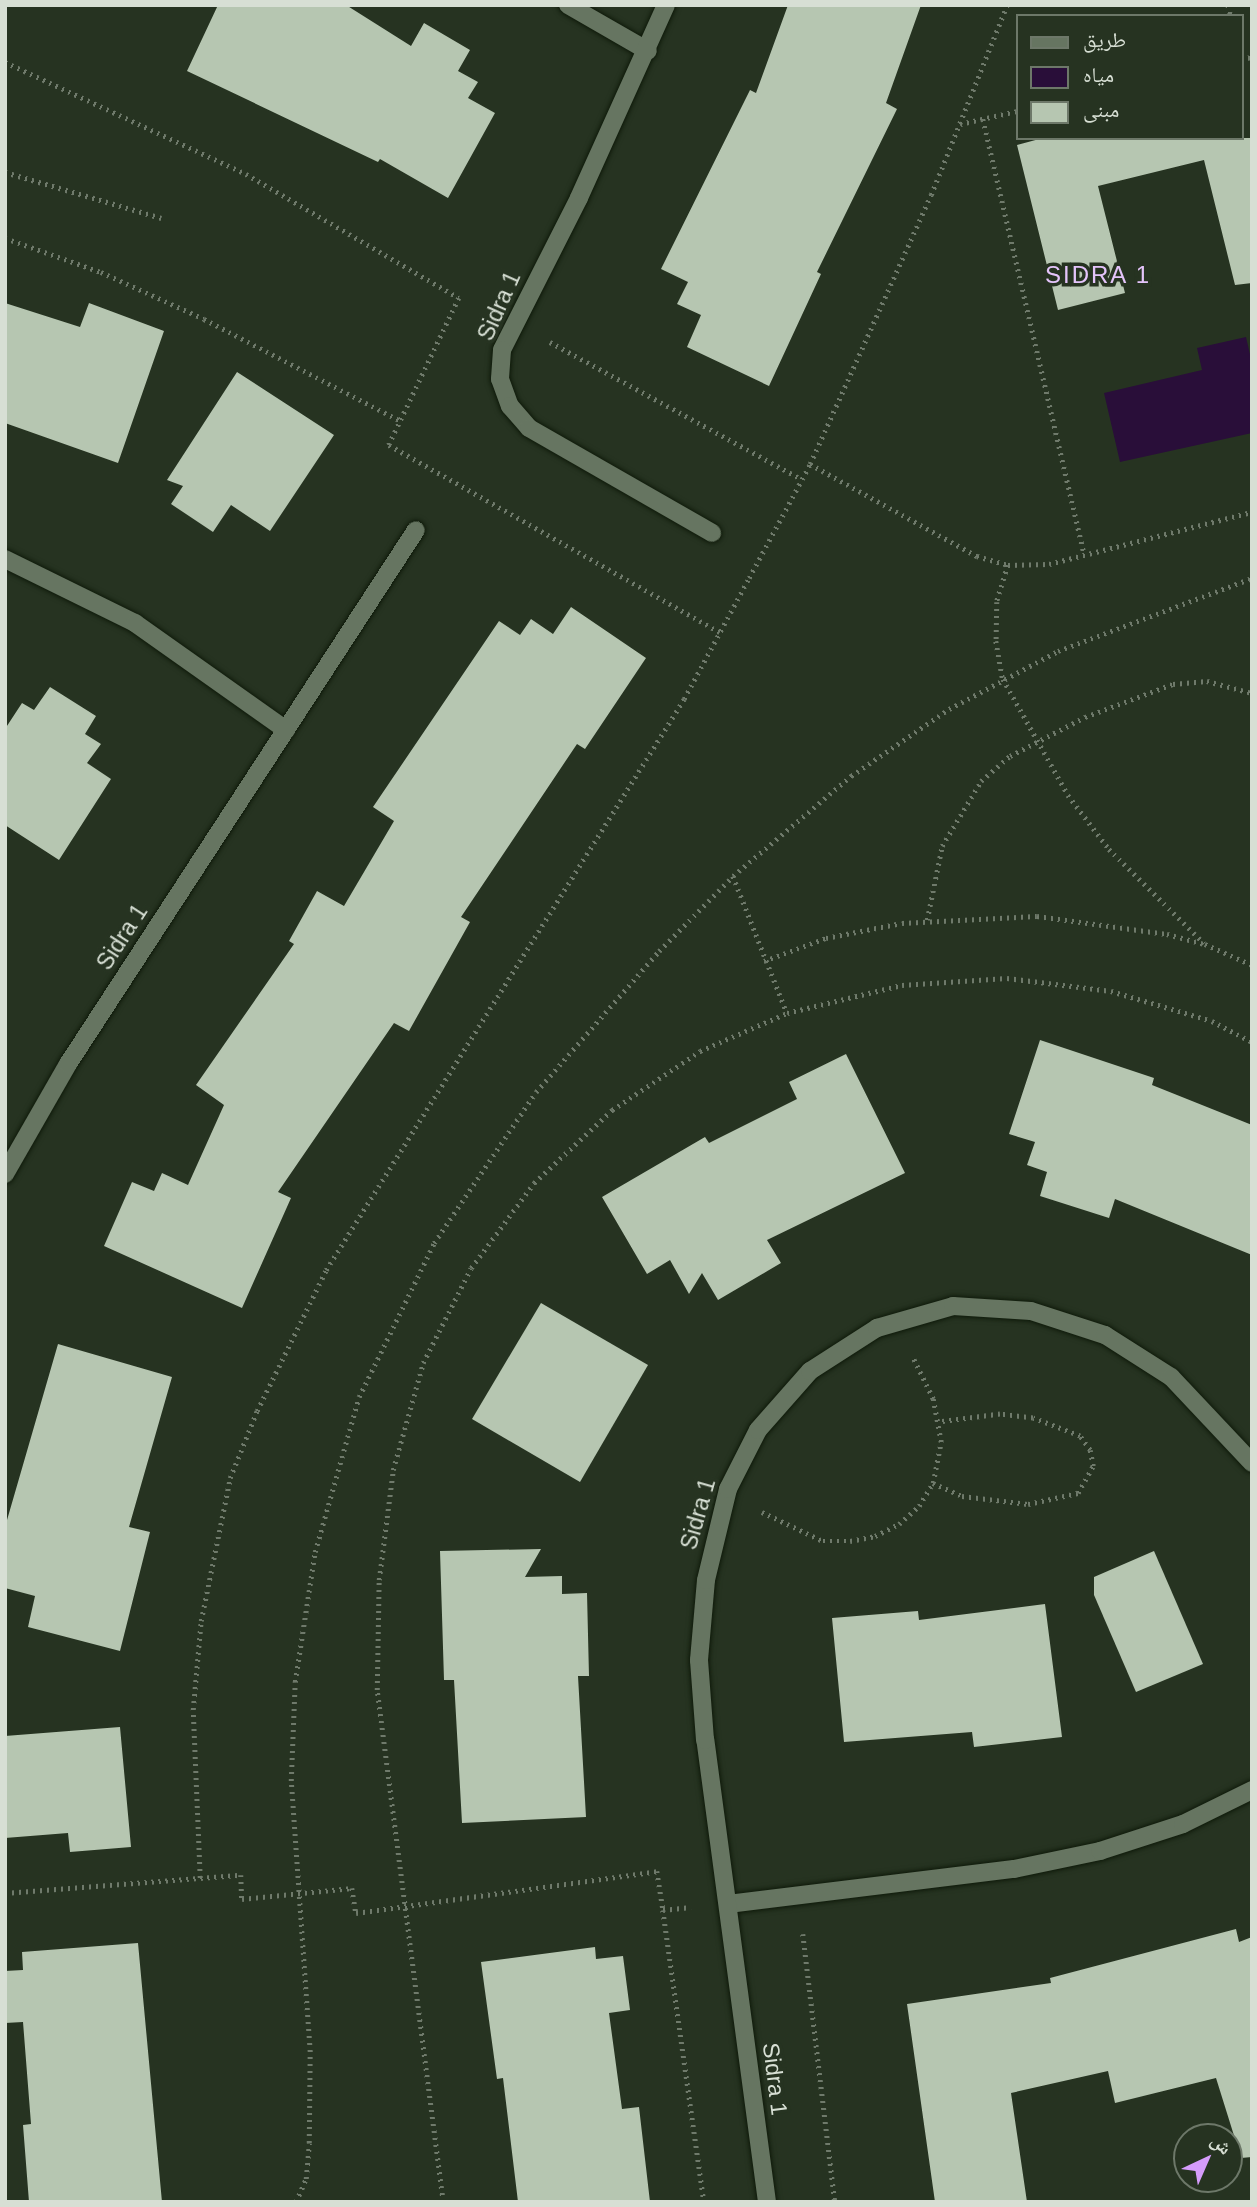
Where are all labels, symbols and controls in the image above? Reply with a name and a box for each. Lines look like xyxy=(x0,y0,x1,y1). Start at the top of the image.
legend xyxy=(1016,14,1243,140)
text: طريق xyxy=(1083,28,1126,51)
text: مياه xyxy=(1083,63,1114,86)
text: مبنى xyxy=(1083,98,1119,121)
district label: SIDRA 1 xyxy=(1045,261,1151,289)
street label: Sidra 1 xyxy=(472,267,526,345)
street label: Sidra 1 xyxy=(91,899,153,975)
street label: Sidra 1 xyxy=(675,1475,721,1553)
street label: Sidra 1 xyxy=(757,2041,793,2117)
north arrow xyxy=(1173,2123,1243,2193)
text: ش xyxy=(1207,2129,1236,2159)

